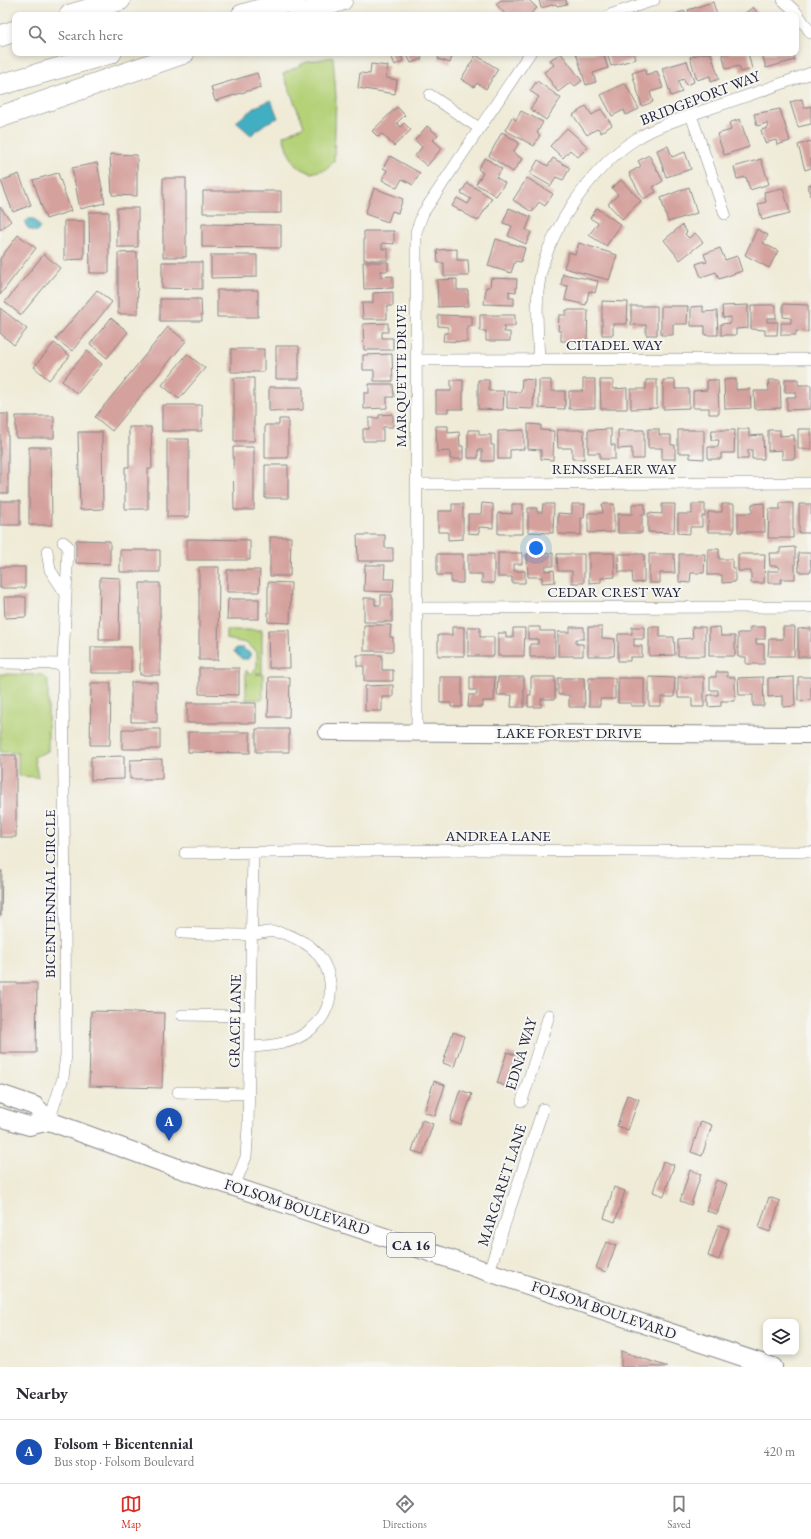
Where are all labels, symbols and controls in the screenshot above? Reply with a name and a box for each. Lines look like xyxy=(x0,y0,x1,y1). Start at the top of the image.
search box xyxy=(12,12,799,56)
icon: search xyxy=(26,23,48,45)
text: Search here xyxy=(58,25,123,44)
street label: BRIDGEPORT WAY xyxy=(637,65,764,129)
street label: MARQUETTE DRIVE xyxy=(391,304,410,447)
street label: CITADEL WAY xyxy=(566,335,663,354)
street label: RENSSELAER WAY xyxy=(552,459,678,478)
your location xyxy=(526,538,546,558)
street label: CEDAR CREST WAY xyxy=(547,582,682,601)
street label: LAKE FOREST DRIVE xyxy=(497,723,642,742)
street label: BICENTENNIAL CIRCLE xyxy=(40,809,59,978)
street label: ANDREA LANE xyxy=(444,826,551,845)
street label: GRACE LANE xyxy=(224,973,245,1068)
street label: EDNA WAY xyxy=(501,1014,541,1092)
pin: A xyxy=(156,1108,182,1141)
street label: MARGARET LANE xyxy=(473,1121,530,1248)
street label: FOLSOM BOULEVARD xyxy=(222,1174,372,1239)
road number: CA 16 xyxy=(387,1233,435,1257)
street label: FOLSOM BOULEVARD xyxy=(529,1276,679,1343)
map controls xyxy=(763,1319,799,1355)
button: layers xyxy=(763,1319,799,1355)
text: Nearby xyxy=(16,1382,68,1404)
text: Folsom + Bicentennial xyxy=(54,1434,193,1453)
text: A xyxy=(24,1443,34,1460)
text: 420 m xyxy=(764,1443,795,1460)
text: Bus stop · Folsom Boulevard xyxy=(54,1453,194,1470)
tab: Map xyxy=(120,1493,142,1531)
tab: Directions xyxy=(383,1493,427,1531)
tab: Saved xyxy=(667,1493,691,1531)

